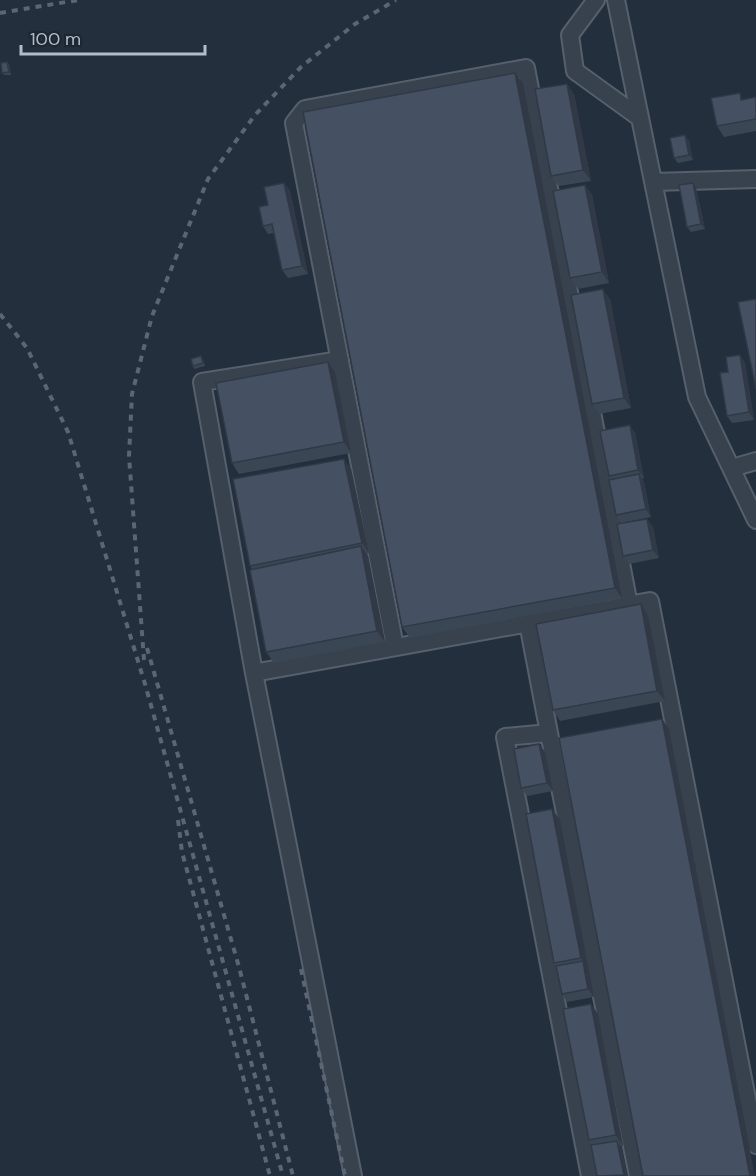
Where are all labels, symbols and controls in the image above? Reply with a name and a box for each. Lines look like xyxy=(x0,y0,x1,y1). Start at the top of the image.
scale bar xyxy=(21,18,206,56)
text: 100 m xyxy=(30,27,81,51)

